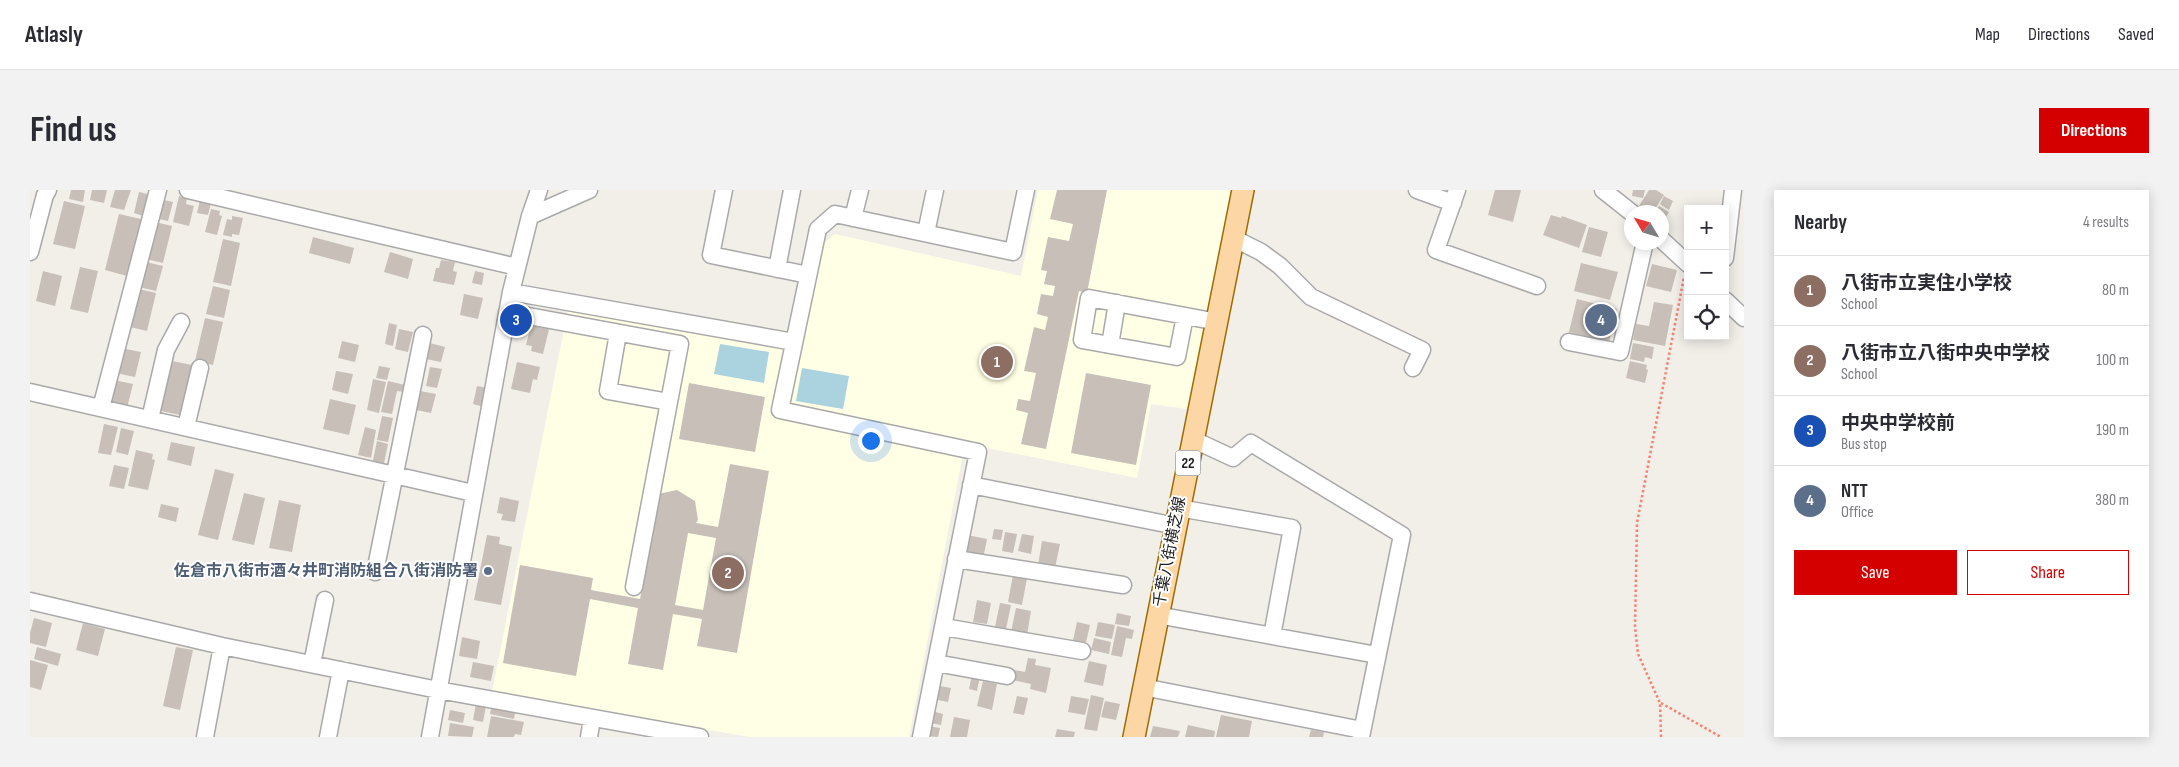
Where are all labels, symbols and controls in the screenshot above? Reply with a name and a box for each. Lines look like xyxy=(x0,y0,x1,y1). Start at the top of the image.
text: Atlasly xyxy=(25,20,83,49)
text: Map xyxy=(1975,24,2000,45)
text: Directions xyxy=(2028,24,2090,45)
text: Saved xyxy=(2118,24,2154,45)
button: Directions xyxy=(2039,108,2149,153)
text: Find us xyxy=(30,109,117,152)
north arrow xyxy=(1624,205,1669,250)
map controls xyxy=(1684,205,1729,340)
button: + xyxy=(1684,205,1729,250)
text: Nearby xyxy=(1794,210,1847,235)
text: 4 results xyxy=(2083,213,2129,232)
button: − xyxy=(1684,250,1729,295)
text: 八街市立実住小学校 xyxy=(1841,272,2012,295)
text: 1 xyxy=(1807,281,1813,300)
text: 80 m xyxy=(2102,281,2129,300)
button: locate xyxy=(1684,295,1729,340)
text: School xyxy=(1841,295,1877,314)
pin: 3 xyxy=(500,301,532,339)
pin: 4 xyxy=(1585,301,1617,339)
text: 八街市立八街中央中学校 xyxy=(1841,342,2050,365)
pin: 1 xyxy=(981,343,1013,381)
text: 2 xyxy=(1806,351,1814,370)
text: 100 m xyxy=(2096,351,2129,370)
text: School xyxy=(1841,365,1877,384)
text: 中央中学校前 xyxy=(1841,412,1955,435)
text: 3 xyxy=(1806,421,1814,440)
text: 190 m xyxy=(2096,421,2129,440)
your location xyxy=(858,428,884,454)
text: Bus stop xyxy=(1841,435,1887,454)
road number: 22 xyxy=(1176,450,1200,476)
text: NTT xyxy=(1841,480,1868,503)
text: 4 xyxy=(1806,491,1814,510)
text: 380 m xyxy=(2095,491,2129,510)
street label: 千葉八街横芝線 xyxy=(1150,495,1190,609)
text: Office xyxy=(1841,503,1874,522)
button: Save xyxy=(1794,550,1957,595)
button: Share xyxy=(1967,550,2129,595)
pin: 2 xyxy=(712,554,744,592)
place label: 佐倉市八街市酒々井町消防組合八街消防署 xyxy=(173,561,478,581)
marker: 佐倉市八街市酒々井町消防組合八街消防署 xyxy=(482,565,494,577)

